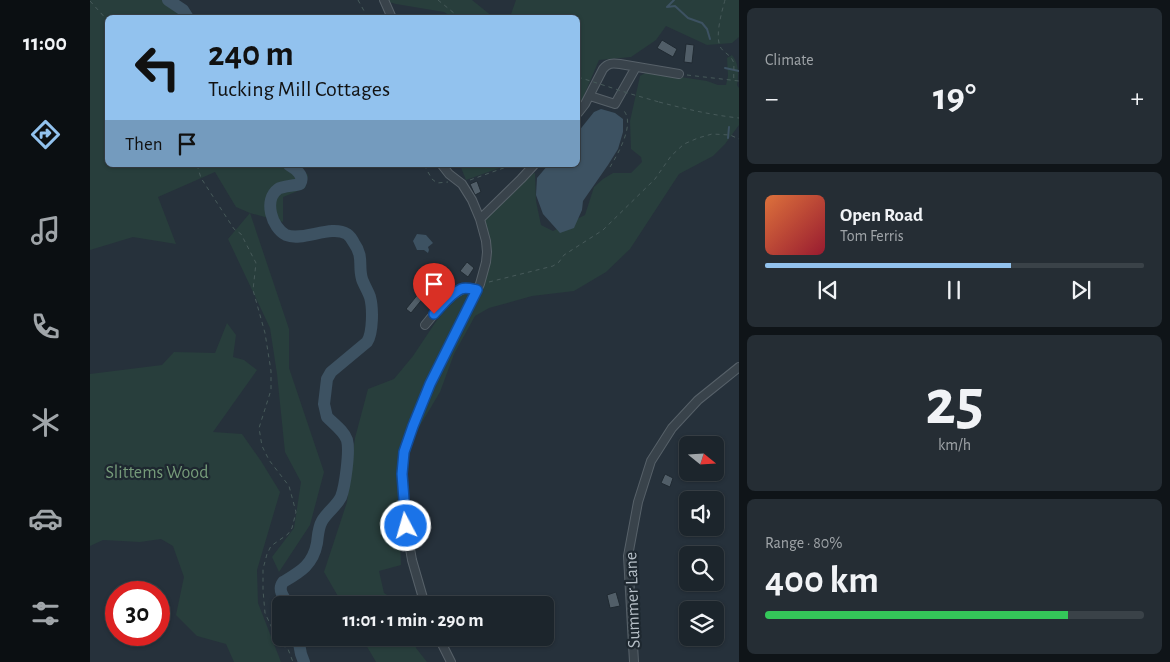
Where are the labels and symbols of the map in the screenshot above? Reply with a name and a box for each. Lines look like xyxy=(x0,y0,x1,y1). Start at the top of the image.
pin xyxy=(413,263,455,314)
north arrow xyxy=(679,436,724,481)
park label: Slittems Wood xyxy=(106,464,208,482)
position arrow xyxy=(379,499,431,551)
street label: Summer Lane xyxy=(622,551,644,648)
speed limit sign: 30 xyxy=(105,581,170,646)

